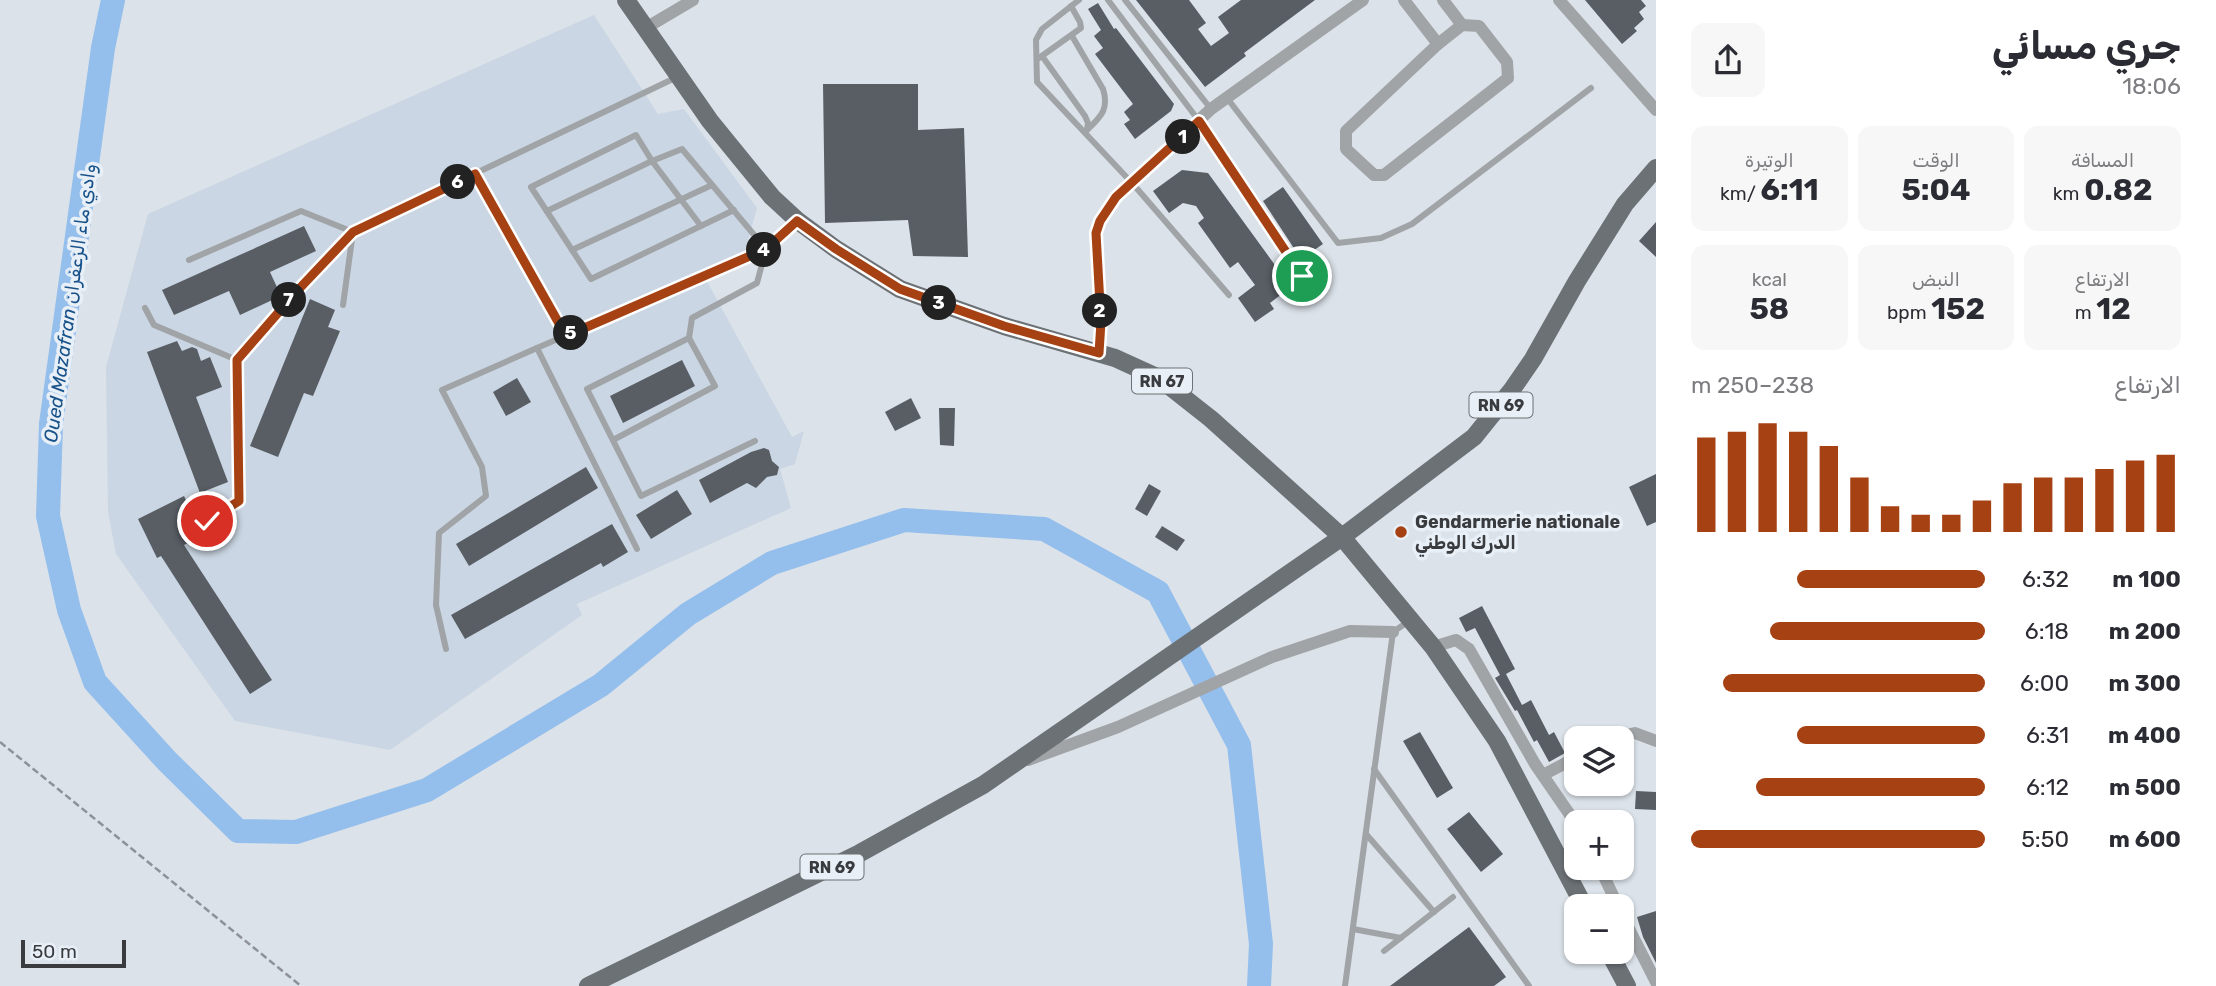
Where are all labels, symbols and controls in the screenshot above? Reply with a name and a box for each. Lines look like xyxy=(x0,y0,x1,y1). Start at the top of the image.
button: share xyxy=(1691,23,1765,97)
text: جري مسائي xyxy=(1992,23,2181,69)
text: 18:06 xyxy=(2122,72,2181,100)
pin: 1 xyxy=(1166,120,1200,154)
text: 1 xyxy=(1178,125,1187,148)
text: الوتيرة xyxy=(1745,149,1794,172)
text: الوقت xyxy=(1912,149,1960,172)
text: المسافة xyxy=(2071,149,2134,172)
water label: Oued Mazafran وادي ماء الزعفران xyxy=(39,162,103,444)
pin: 6 xyxy=(440,164,476,200)
text: 6 xyxy=(451,170,464,193)
text: 6:11 xyxy=(1761,172,1819,208)
text: 5:04 xyxy=(1901,172,1971,208)
text: 0.82 xyxy=(2084,172,2153,208)
text: /km xyxy=(1720,182,1761,205)
text: km xyxy=(2053,182,2084,205)
pin: 4 xyxy=(746,232,782,268)
text: 4 xyxy=(757,238,770,261)
pin xyxy=(1272,246,1332,306)
icon: arrive xyxy=(1283,257,1321,295)
text: kcal xyxy=(1752,268,1787,291)
text: النبض xyxy=(1912,268,1960,291)
text: الارتفاع xyxy=(2075,268,2130,291)
pin: 7 xyxy=(272,282,306,318)
pin: 3 xyxy=(922,286,956,320)
text: 7 xyxy=(283,288,294,311)
text: 3 xyxy=(932,291,945,314)
text: 58 xyxy=(1749,291,1789,327)
text: 152 xyxy=(1931,291,1985,327)
text: 12 xyxy=(2096,291,2131,327)
pin: 2 xyxy=(1082,294,1118,328)
text: 2 xyxy=(1093,299,1106,322)
text: bpm xyxy=(1887,301,1931,324)
text: m xyxy=(2075,301,2096,324)
pin: 5 xyxy=(554,316,588,350)
text: 5 xyxy=(564,321,577,344)
road number: RN 67 xyxy=(1132,368,1192,394)
text: 238–250 m xyxy=(1691,371,1814,399)
text: الارتفاع xyxy=(2115,371,2181,399)
road number: RN 69 xyxy=(1470,392,1532,418)
pin xyxy=(177,491,237,551)
icon: check xyxy=(188,502,226,540)
place label: Gendarmerie nationale الدرك الوطني xyxy=(1415,511,1620,557)
marker: Gendarmerie nationale الدرك الوطني xyxy=(1393,524,1409,540)
text: 6:32 xyxy=(2022,565,2069,593)
text: 100 m xyxy=(2112,565,2181,593)
text: 6:18 xyxy=(2025,617,2069,645)
text: 200 m xyxy=(2109,617,2181,645)
text: 6:00 xyxy=(2020,669,2069,697)
text: 300 m xyxy=(2109,669,2181,697)
text: 6:31 xyxy=(2026,721,2069,749)
text: 400 m xyxy=(2108,721,2181,749)
map controls xyxy=(1564,726,1634,964)
button: layers xyxy=(1564,726,1634,796)
text: 6:12 xyxy=(2026,773,2069,801)
text: 500 m xyxy=(2109,773,2181,801)
button: + xyxy=(1564,810,1634,880)
text: 5:50 xyxy=(2021,825,2069,853)
text: 600 m xyxy=(2109,825,2181,853)
road number: RN 69 xyxy=(800,854,864,880)
button: − xyxy=(1564,894,1634,964)
scale bar xyxy=(21,937,126,969)
text: 50 m xyxy=(32,940,77,963)

